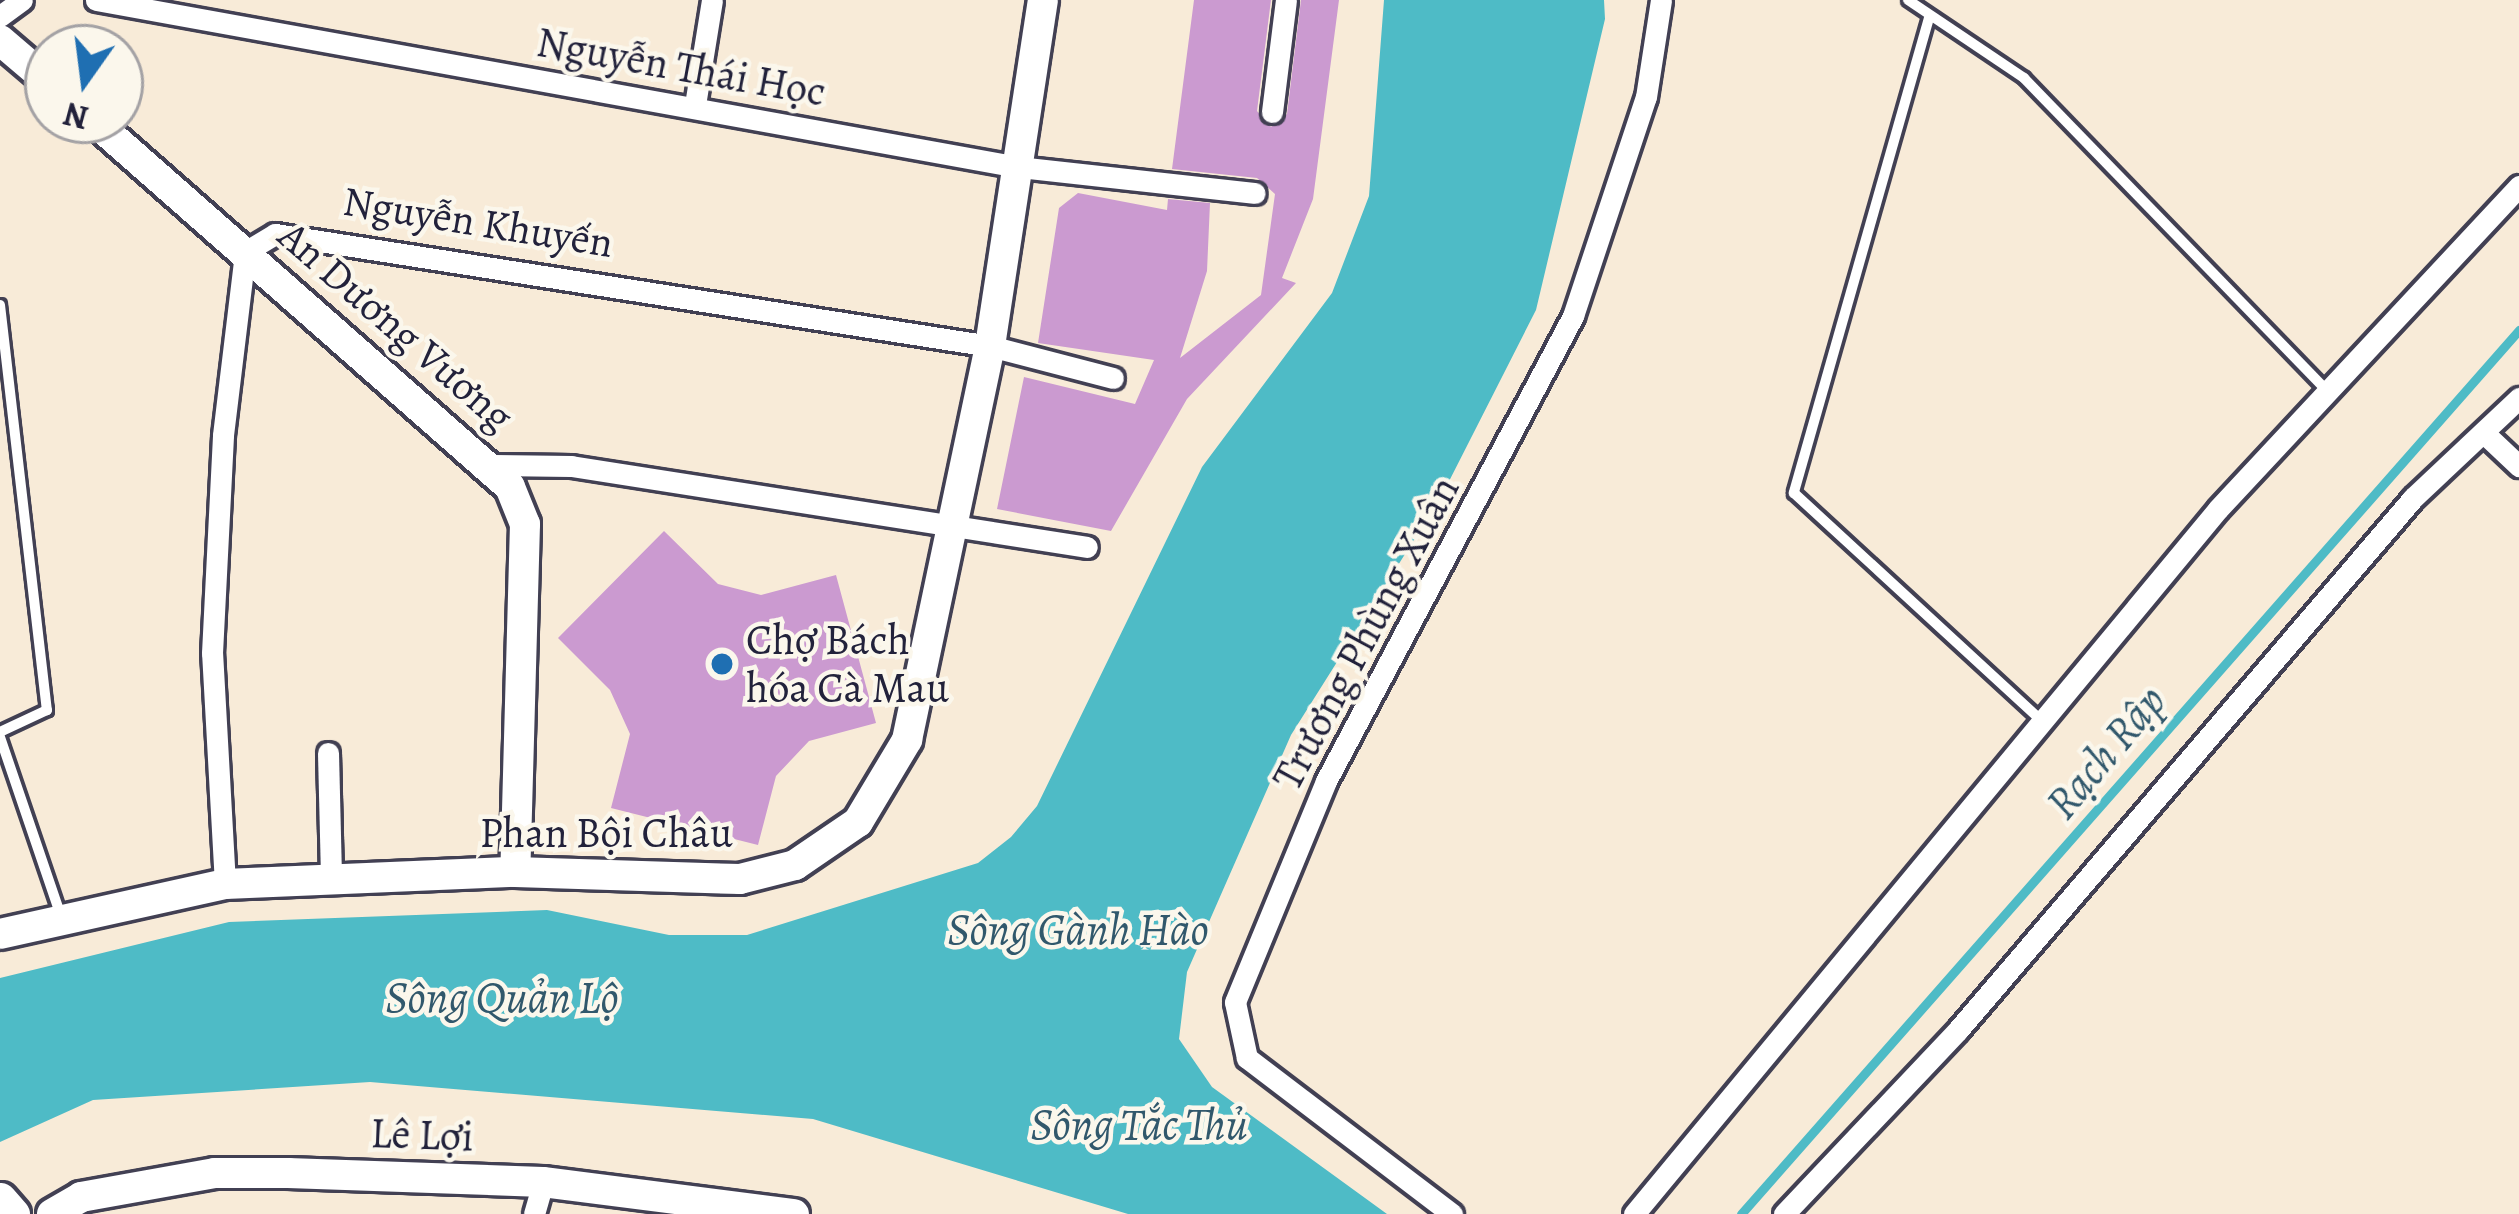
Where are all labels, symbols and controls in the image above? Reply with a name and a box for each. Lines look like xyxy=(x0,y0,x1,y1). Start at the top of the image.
street label: Nguyễn Thái Học xyxy=(533,17,829,117)
north arrow xyxy=(24,24,144,144)
text: N xyxy=(59,92,93,141)
street label: Nguyễn Khuyến xyxy=(339,176,617,268)
street label: An Dương Vương xyxy=(268,210,524,442)
street label: Trương Phùng Xuân xyxy=(1262,468,1470,798)
place label: Chợ Bách hóa Cà Mau xyxy=(746,615,949,714)
marker: Chợ Bách hóa Cà Mau xyxy=(709,651,735,677)
water label: Rạch Rập xyxy=(2035,674,2177,830)
street label: Phan Bội Châu xyxy=(479,808,733,858)
water label: Sông Gành Hào xyxy=(947,903,1209,957)
water label: Sông Quản Lộ xyxy=(385,971,619,1025)
water label: Sông Tắc Thủ xyxy=(1030,1098,1248,1152)
street label: Lê Lợi xyxy=(369,1108,475,1162)

